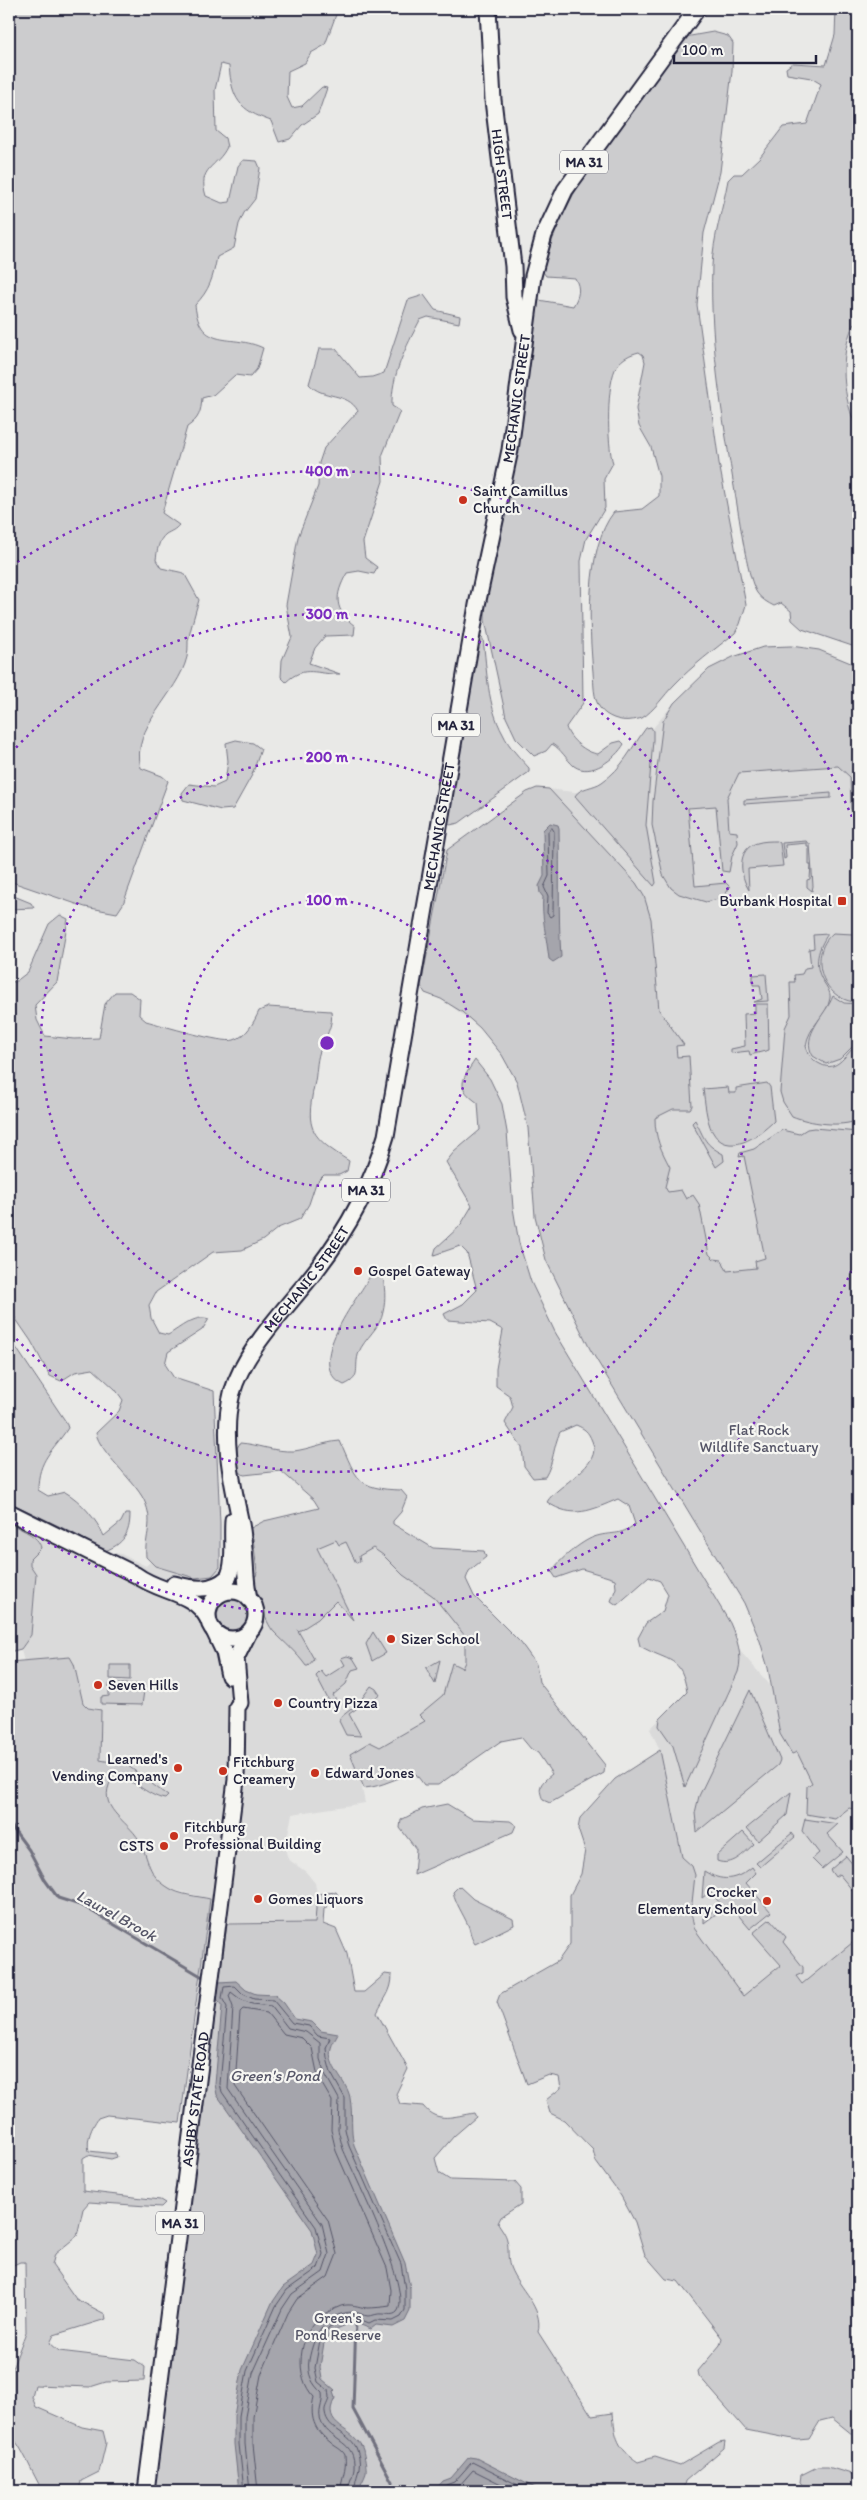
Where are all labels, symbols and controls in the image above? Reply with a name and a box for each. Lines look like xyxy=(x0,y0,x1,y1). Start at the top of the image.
scale bar xyxy=(674,32,817,64)
text: 100 m xyxy=(682,41,724,59)
street label: HIGH STREET xyxy=(488,128,516,221)
road number: MA 31 xyxy=(560,150,608,173)
street label: MECHANIC STREET xyxy=(498,333,534,465)
text: 400 m xyxy=(305,462,349,480)
place label: Saint Camillus Church xyxy=(473,482,568,517)
marker: Saint Camillus Church xyxy=(457,494,469,506)
text: 300 m xyxy=(306,605,349,623)
road number: MA 31 xyxy=(432,714,480,736)
text: 200 m xyxy=(306,748,349,766)
street label: MECHANIC STREET xyxy=(419,760,459,892)
text: 100 m xyxy=(306,891,348,909)
place label: Burbank Hospital xyxy=(720,892,833,910)
marker: Burbank Hospital xyxy=(836,895,848,907)
centre of rings xyxy=(318,1034,336,1052)
road number: MA 31 xyxy=(342,1178,390,1202)
street label: MECHANIC STREET xyxy=(260,1222,354,1336)
place label: Gospel Gateway xyxy=(368,1262,470,1280)
marker: Gospel Gateway xyxy=(352,1265,364,1277)
park label: Flat Rock Wildlife Sanctuary xyxy=(700,1421,818,1456)
place label: Sizer School xyxy=(401,1630,480,1648)
marker: Sizer School xyxy=(385,1633,397,1645)
place label: Seven Hills xyxy=(108,1676,179,1694)
marker: Seven Hills xyxy=(92,1679,104,1691)
place label: Country Pizza xyxy=(288,1694,378,1712)
marker: Country Pizza xyxy=(272,1697,284,1709)
place label: Learned's Vending Company xyxy=(52,1750,168,1785)
place label: Fitchburg Creamery xyxy=(233,1753,295,1788)
marker: Learned's Vending Company xyxy=(172,1762,184,1774)
place label: Edward Jones xyxy=(325,1764,414,1782)
marker: Fitchburg Creamery xyxy=(217,1765,229,1777)
marker: Edward Jones xyxy=(309,1767,321,1779)
place label: Fitchburg Professional Building xyxy=(184,1818,321,1853)
marker: Fitchburg Professional Building xyxy=(168,1830,180,1842)
place label: CSTS xyxy=(119,1837,154,1855)
marker: CSTS xyxy=(158,1840,170,1852)
place label: Crocker Elementary School xyxy=(637,1883,758,1918)
water label: Laurel Brook xyxy=(73,1886,161,1946)
place label: Gomes Liquors xyxy=(268,1890,364,1908)
marker: Gomes Liquors xyxy=(252,1893,264,1905)
marker: Crocker Elementary School xyxy=(761,1895,773,1907)
street label: ASHBY STATE ROAD xyxy=(178,2031,213,2168)
water label: Green's Pond xyxy=(230,2066,321,2085)
road number: MA 31 xyxy=(156,2212,204,2234)
park label: Green's Pond Reserve xyxy=(295,2309,381,2344)

